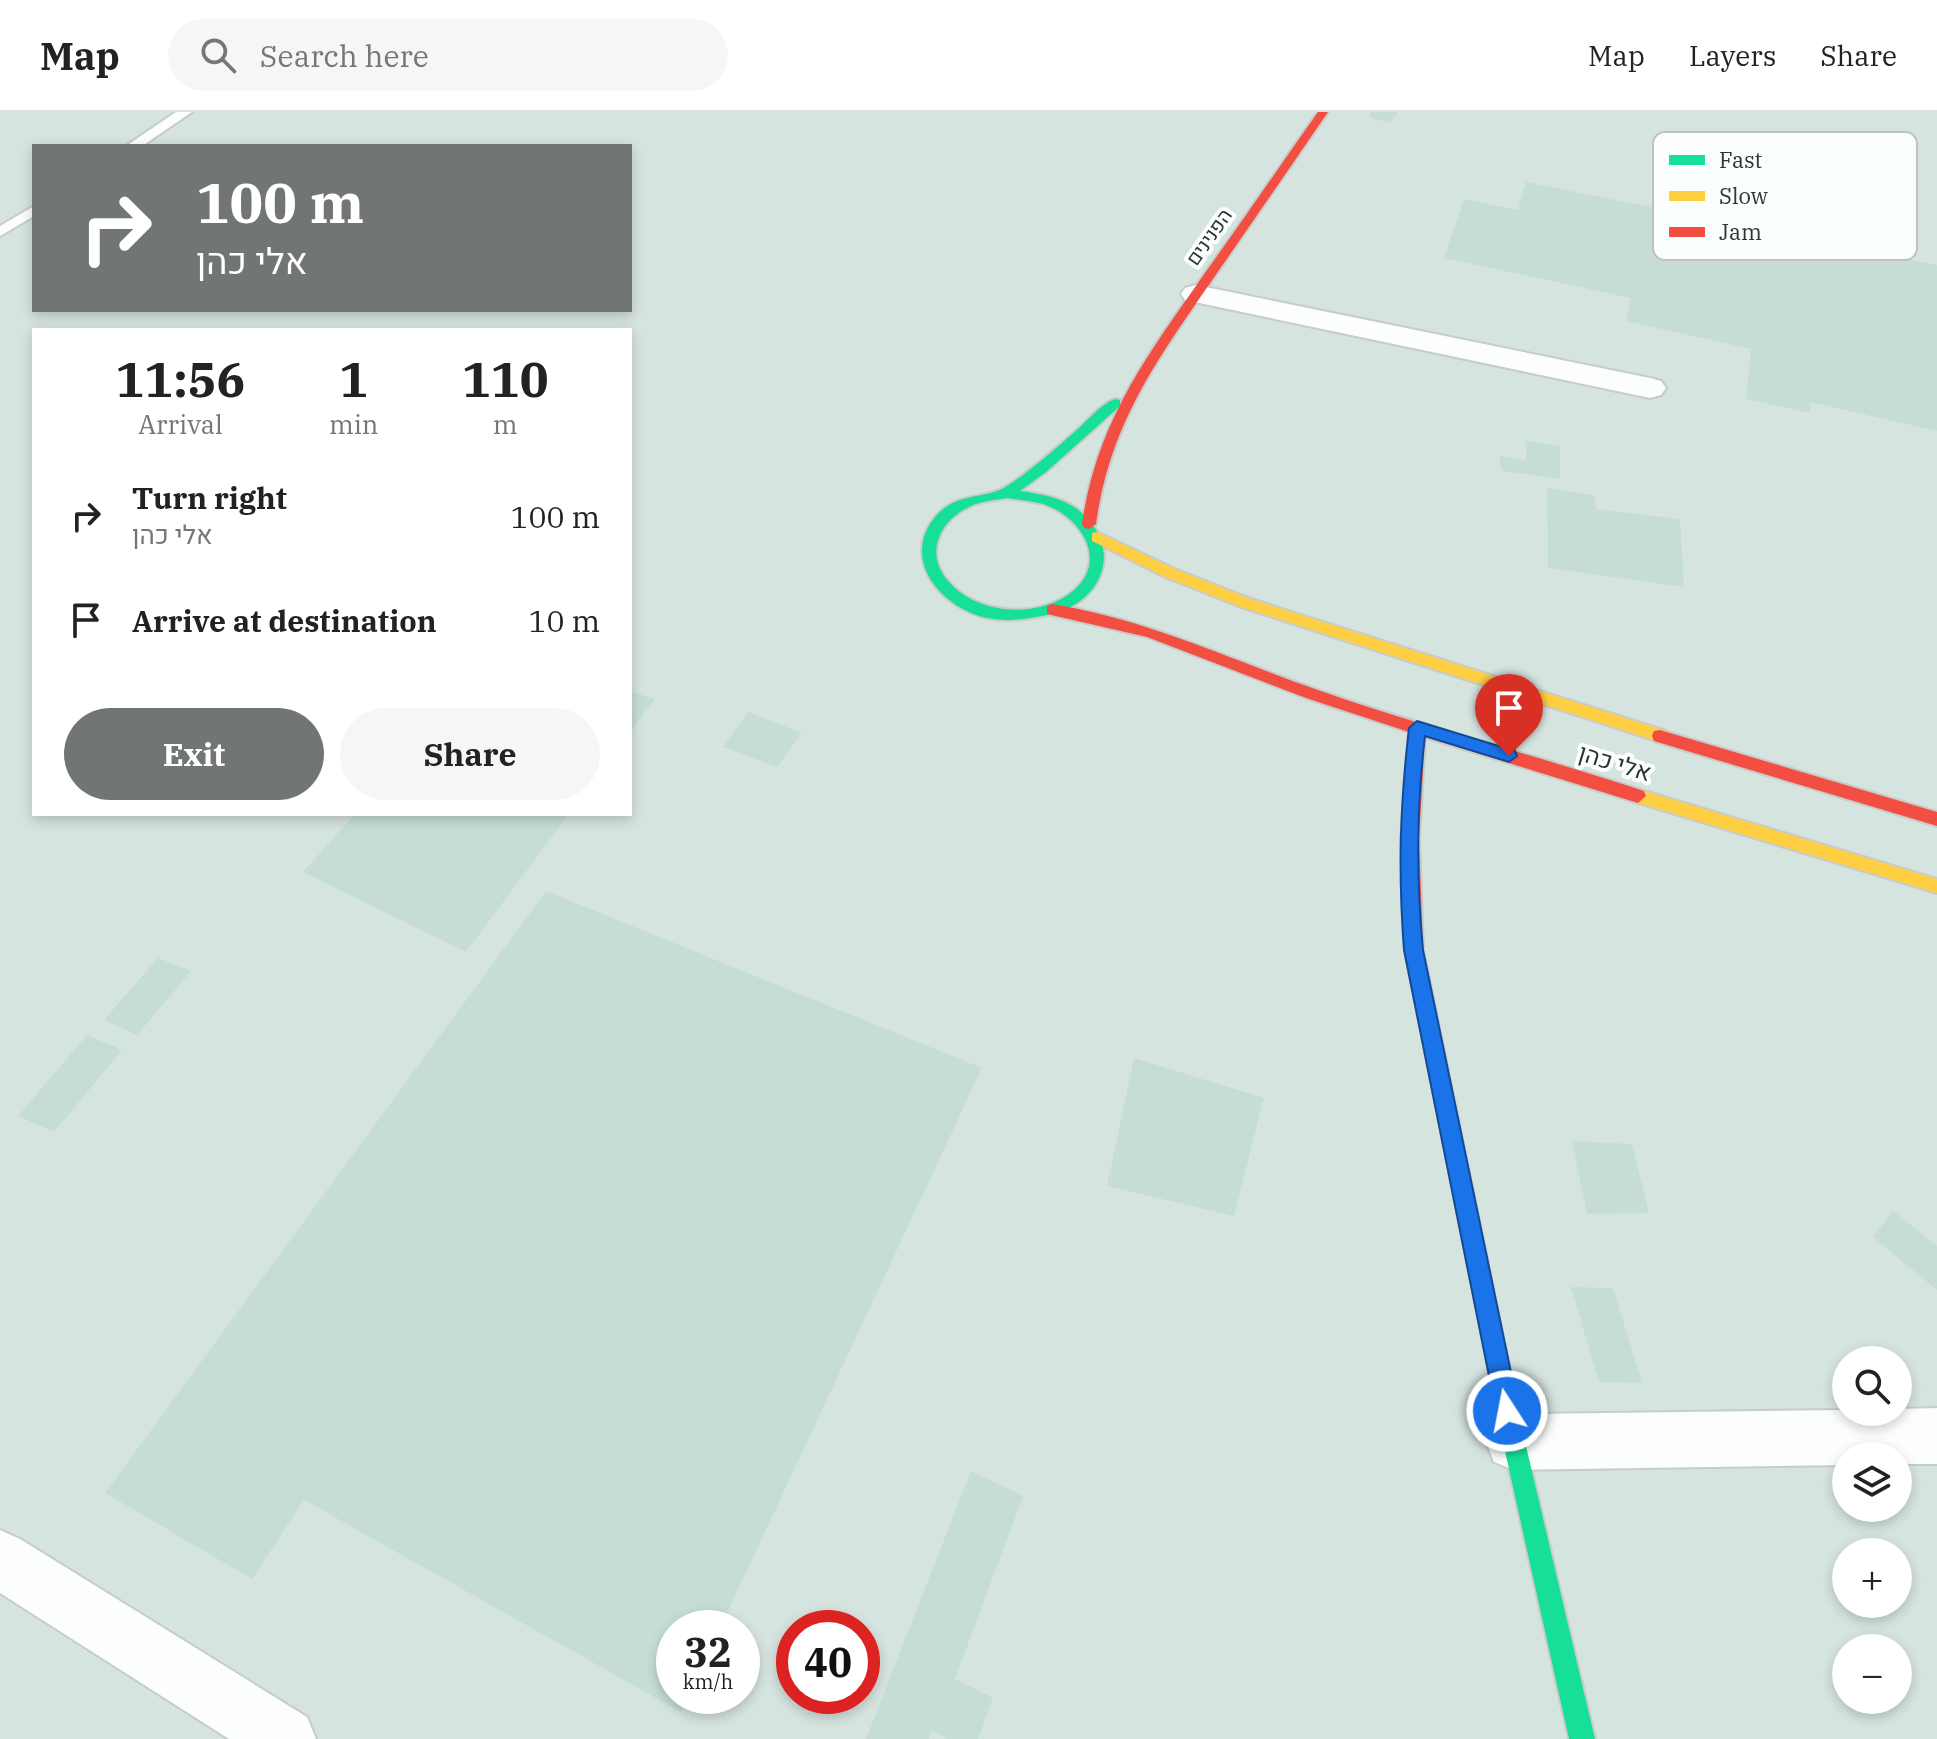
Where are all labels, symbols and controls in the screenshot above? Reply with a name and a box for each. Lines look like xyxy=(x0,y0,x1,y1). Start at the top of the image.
search box xyxy=(168,19,728,91)
text: Map xyxy=(40,31,120,80)
icon: search xyxy=(196,33,240,77)
text: Search here xyxy=(260,36,429,75)
text: Map xyxy=(1588,37,1645,74)
text: Layers xyxy=(1689,37,1776,74)
text: Share xyxy=(1820,37,1897,74)
legend xyxy=(1653,132,1917,260)
text: Fast xyxy=(1719,145,1762,174)
text: 100 m xyxy=(196,166,364,238)
icon: right xyxy=(64,176,168,280)
text: Slow xyxy=(1719,181,1768,210)
street label: הפנינים xyxy=(1179,203,1238,270)
text: Jam xyxy=(1719,217,1762,246)
text: אלי כהן xyxy=(196,237,308,284)
text: 11:56 xyxy=(116,348,245,410)
text: 1 xyxy=(339,348,368,410)
text: 110 xyxy=(462,348,548,410)
text: Arrival xyxy=(138,407,223,441)
text: min xyxy=(329,407,378,441)
text: m xyxy=(493,407,518,441)
text: Turn right xyxy=(132,478,287,517)
icon: right xyxy=(64,494,108,538)
text: 100 m xyxy=(510,497,600,536)
text: אלי כהן xyxy=(132,517,213,551)
icon: arrive xyxy=(64,598,108,642)
text: Arrive at destination xyxy=(132,601,437,640)
text: 10 m xyxy=(528,601,600,640)
pin xyxy=(1475,674,1543,756)
icon: arrive xyxy=(1487,686,1531,730)
button: Exit xyxy=(64,708,324,800)
button: Share xyxy=(340,708,600,800)
street label: אלי כהן xyxy=(1575,736,1656,788)
map controls xyxy=(1832,1346,1912,1714)
button: search xyxy=(1832,1346,1912,1426)
position arrow xyxy=(1465,1369,1549,1453)
button: layers xyxy=(1832,1442,1912,1522)
button: + xyxy=(1832,1538,1912,1618)
speed limit sign: 40 xyxy=(776,1610,880,1714)
text: 32 xyxy=(684,1626,732,1678)
button: − xyxy=(1832,1634,1912,1714)
text: km/h xyxy=(683,1668,733,1695)

